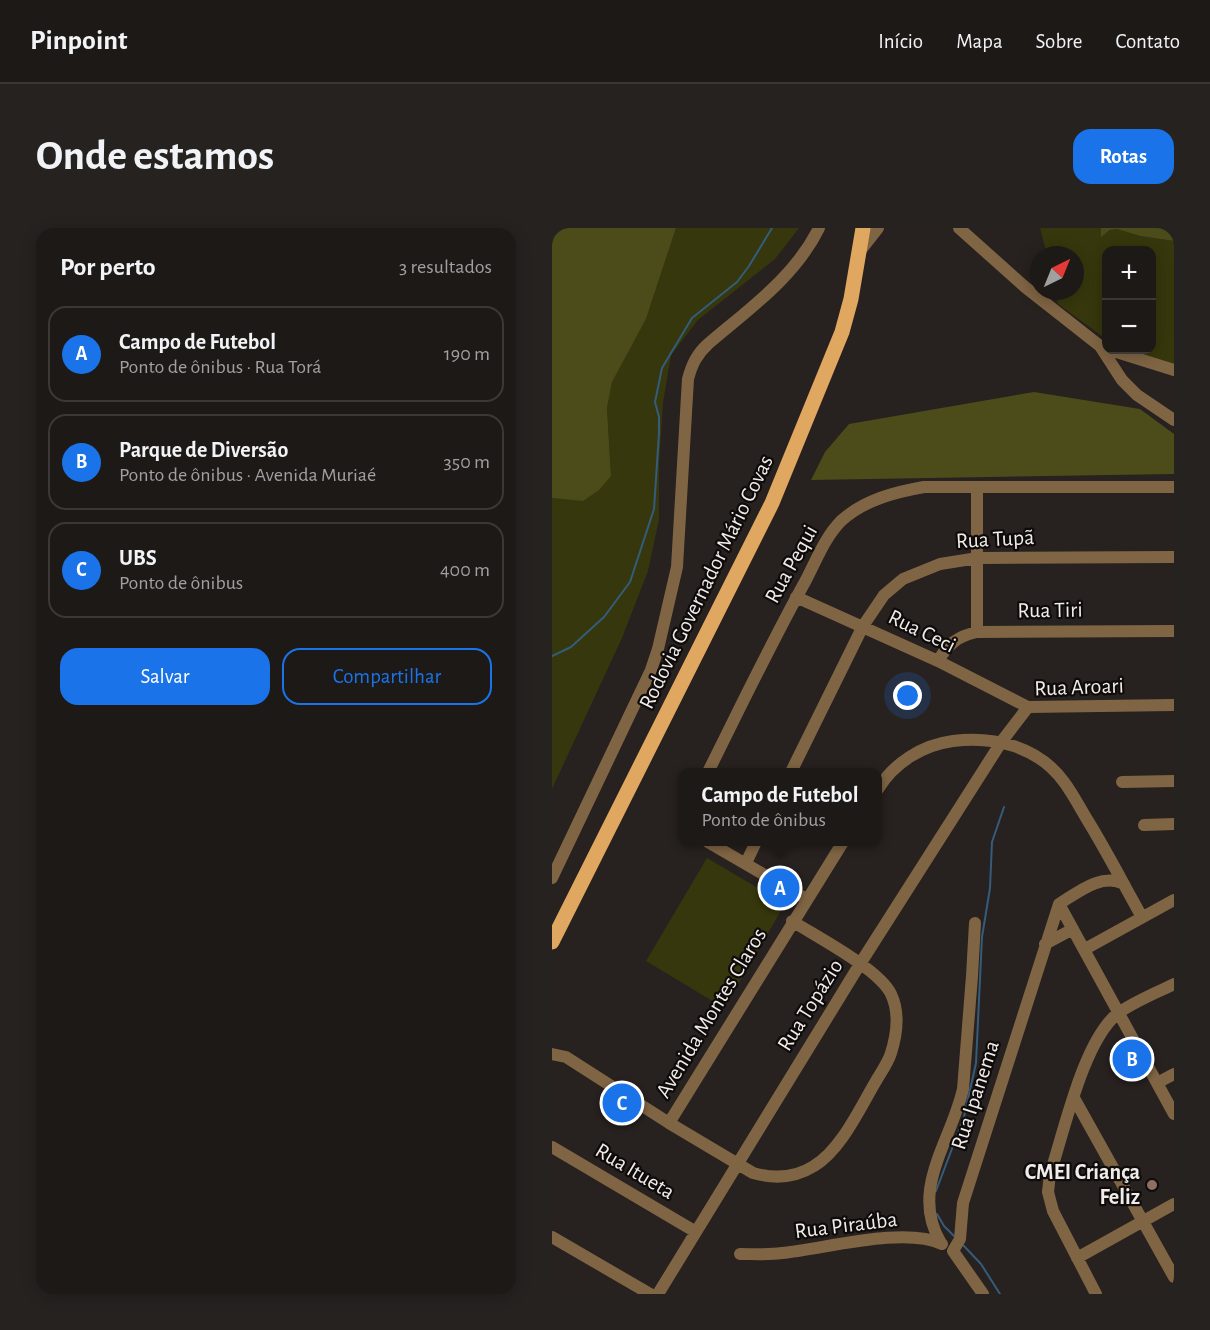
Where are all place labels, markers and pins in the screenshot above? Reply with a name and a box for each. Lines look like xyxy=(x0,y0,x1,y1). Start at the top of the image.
pin: A xyxy=(760,866,800,910)
pin: B xyxy=(1112,1036,1152,1082)
pin: C xyxy=(602,1080,642,1126)
place label: CMEI Criança Feliz xyxy=(1025,1161,1140,1208)
marker: CMEI Criança Feliz xyxy=(1145,1178,1159,1192)

